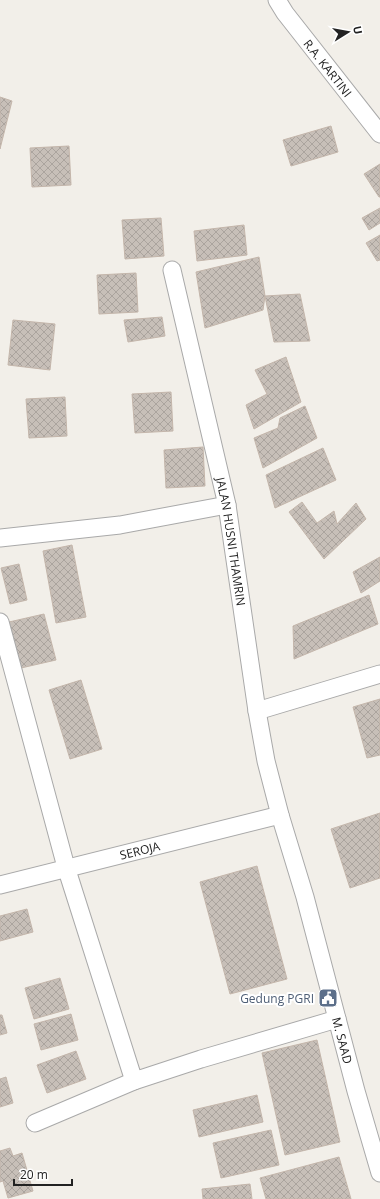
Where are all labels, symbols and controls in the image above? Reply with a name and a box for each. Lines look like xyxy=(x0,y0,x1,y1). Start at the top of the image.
north arrow xyxy=(328,12,368,52)
text: U xyxy=(350,24,366,36)
street label: R.A. KARTINI xyxy=(300,35,356,100)
street label: JALAN HUSNI THAMRIN xyxy=(212,474,250,607)
street label: SEROJA xyxy=(118,837,162,863)
public building icon: Gedung PGRI xyxy=(317,987,339,1009)
place label: Gedung PGRI xyxy=(240,990,314,1007)
street label: M. SAAD xyxy=(328,1015,357,1065)
scale bar xyxy=(14,1161,72,1187)
text: 20 m xyxy=(20,1166,48,1183)

